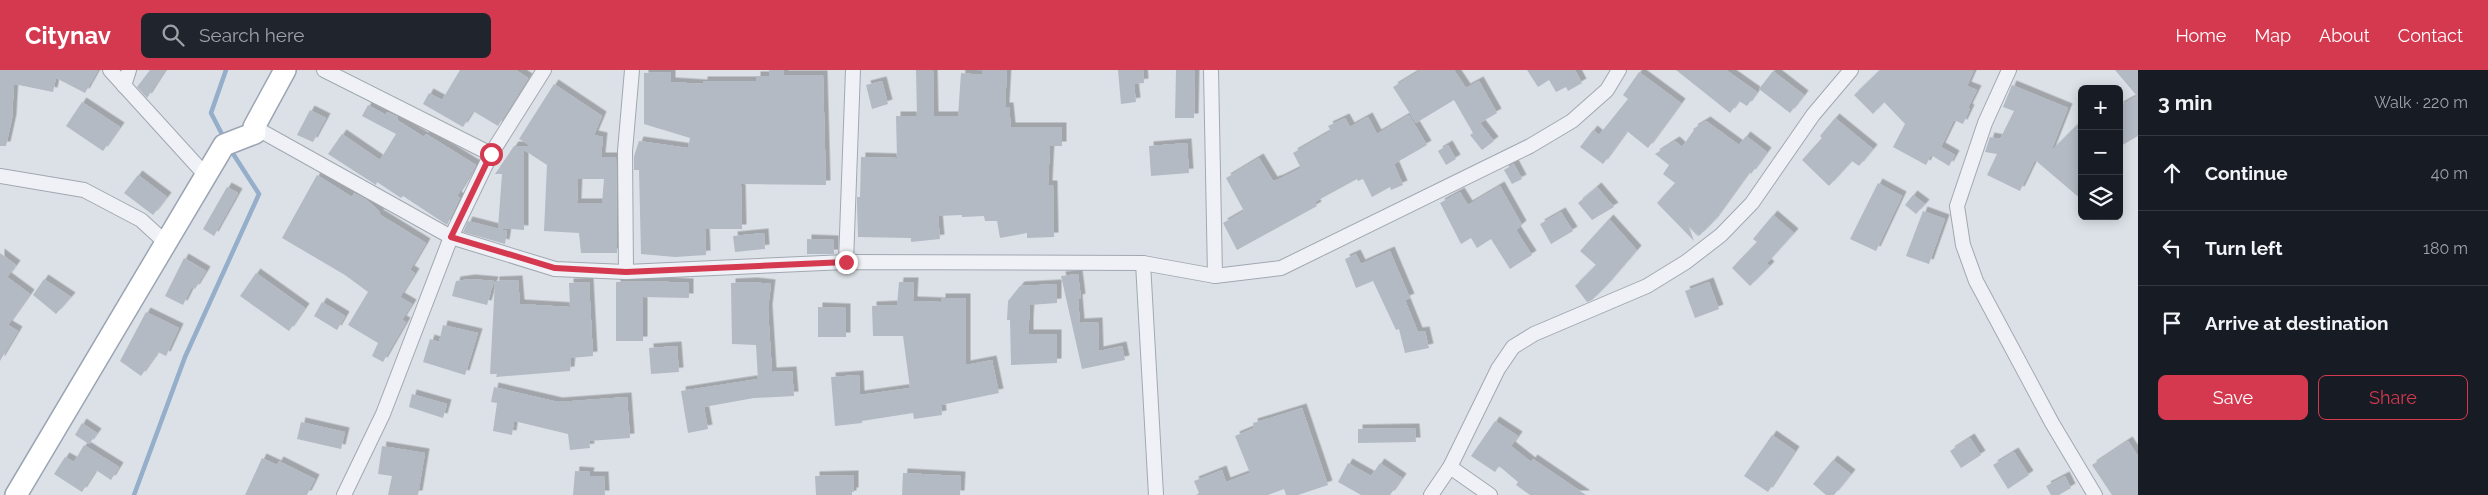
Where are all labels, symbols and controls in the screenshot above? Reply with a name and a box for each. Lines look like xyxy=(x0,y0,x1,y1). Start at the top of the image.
search box xyxy=(141,13,491,58)
text: Citynav xyxy=(25,21,111,50)
icon: search xyxy=(159,21,187,49)
text: Search here xyxy=(199,24,304,46)
text: Home xyxy=(2175,25,2226,46)
text: Map xyxy=(2254,25,2291,46)
text: About xyxy=(2319,25,2370,46)
text: Contact xyxy=(2398,25,2463,46)
map controls xyxy=(2078,85,2123,220)
button: + xyxy=(2078,85,2123,130)
text: 3 min xyxy=(2158,90,2212,115)
text: Walk · 220 m xyxy=(2374,93,2468,112)
button: − xyxy=(2078,130,2123,175)
route start xyxy=(480,143,503,166)
icon: ahead xyxy=(2158,159,2186,187)
text: Continue xyxy=(2205,162,2288,184)
text: 40 m xyxy=(2431,164,2468,183)
button: layers xyxy=(2078,175,2123,220)
icon: left xyxy=(2158,234,2186,262)
text: Turn left xyxy=(2205,237,2282,259)
text: 180 m xyxy=(2423,239,2468,258)
route end xyxy=(835,251,858,274)
icon: arrive xyxy=(2158,309,2186,337)
text: Arrive at destination xyxy=(2205,312,2389,334)
button: Save xyxy=(2158,375,2308,420)
button: Share xyxy=(2318,375,2468,420)

